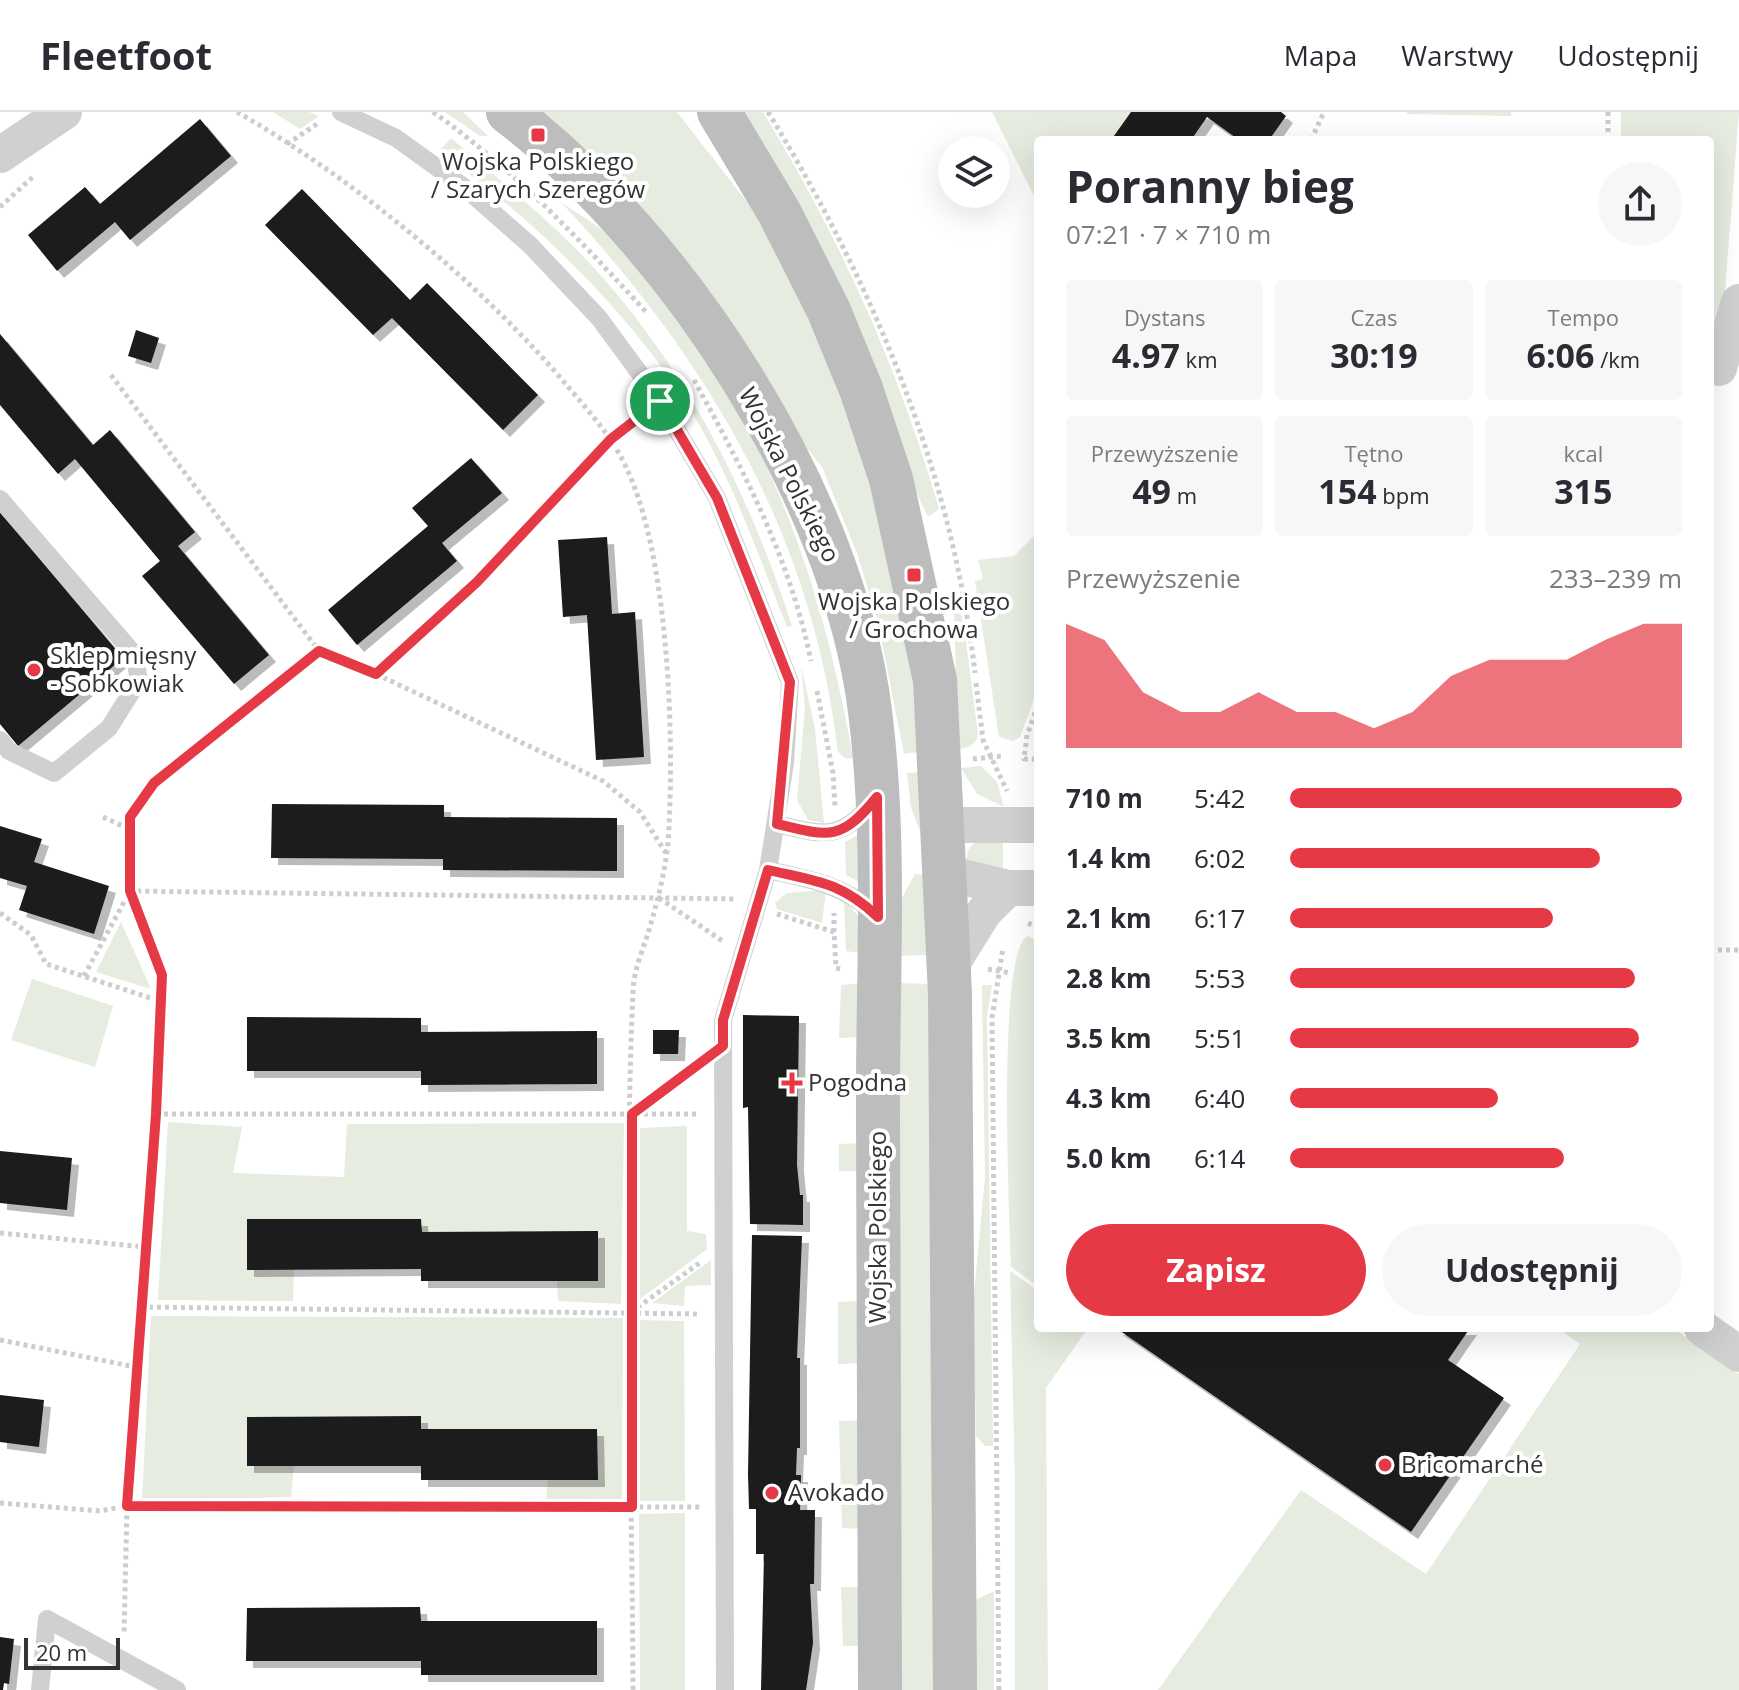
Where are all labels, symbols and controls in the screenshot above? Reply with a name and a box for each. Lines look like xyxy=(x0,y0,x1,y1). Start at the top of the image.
text: Fleetfoot xyxy=(40,29,212,81)
text: Mapa xyxy=(1284,36,1357,74)
text: Warstwy xyxy=(1401,36,1513,74)
text: Udostępnij xyxy=(1557,36,1699,74)
marker: Wojska Polskiego / Szarych Szeregów xyxy=(529,126,547,144)
map controls xyxy=(938,136,1010,208)
button: layers xyxy=(938,136,1010,208)
place label: Wojska Polskiego / Szarych Szeregów xyxy=(431,144,646,205)
text: Poranny bieg xyxy=(1066,156,1354,216)
button: share xyxy=(1598,162,1682,246)
text: 07:21 · 7 × 710 m xyxy=(1066,216,1271,252)
text: Dystans xyxy=(1124,302,1205,332)
text: Czas xyxy=(1351,302,1397,332)
text: Tempo xyxy=(1548,302,1619,332)
text: 4.97 xyxy=(1112,332,1180,378)
text: 30:19 xyxy=(1330,332,1418,378)
text: 6:06 xyxy=(1526,332,1594,378)
text: km xyxy=(1180,344,1218,374)
text: /km xyxy=(1594,344,1640,374)
pin xyxy=(626,367,694,435)
icon: arrive xyxy=(638,379,682,423)
street label: Wojska Polskiego xyxy=(732,381,849,567)
text: Przewyższenie xyxy=(1091,438,1239,468)
text: Tętno xyxy=(1344,438,1404,468)
text: kcal xyxy=(1563,438,1603,468)
text: 49 xyxy=(1132,468,1171,514)
text: 154 xyxy=(1318,468,1377,514)
text: 315 xyxy=(1554,468,1612,514)
text: m xyxy=(1171,480,1197,510)
text: bpm xyxy=(1377,480,1430,510)
text: Przewyższenie xyxy=(1066,560,1241,596)
text: 233–239 m xyxy=(1549,560,1682,596)
marker: Wojska Polskiego / Grochowa xyxy=(905,566,923,584)
place label: Wojska Polskiego / Grochowa xyxy=(818,584,1010,645)
place label: Sklep mięsny - Sobkowiak xyxy=(50,638,197,699)
marker: Sklep mięsny - Sobkowiak xyxy=(25,661,43,679)
text: 710 m xyxy=(1066,780,1143,816)
text: 5:42 xyxy=(1194,780,1245,816)
text: 1.4 km xyxy=(1066,840,1152,876)
text: 6:02 xyxy=(1194,840,1245,876)
text: 2.1 km xyxy=(1066,900,1152,936)
text: 6:17 xyxy=(1194,900,1245,936)
text: 2.8 km xyxy=(1066,960,1152,996)
text: 5:53 xyxy=(1194,960,1245,996)
text: 3.5 km xyxy=(1066,1020,1152,1056)
text: 5:51 xyxy=(1194,1020,1245,1056)
place label: Pogodna xyxy=(808,1065,907,1098)
marker: Pogodna xyxy=(783,1074,801,1092)
text: 4.3 km xyxy=(1066,1080,1152,1116)
text: 6:40 xyxy=(1194,1080,1245,1116)
street label: Wojska Polskiego xyxy=(860,1131,893,1323)
text: 5.0 km xyxy=(1066,1140,1152,1176)
text: 6:14 xyxy=(1194,1140,1245,1176)
button: Zapisz xyxy=(1066,1224,1366,1316)
button: Udostępnij xyxy=(1382,1224,1682,1316)
place label: Bricomarché xyxy=(1401,1447,1543,1480)
marker: Bricomarché xyxy=(1376,1456,1394,1474)
place label: Avokado xyxy=(788,1475,885,1508)
marker: Avokado xyxy=(763,1484,781,1502)
scale bar xyxy=(24,1634,120,1670)
text: 20 m xyxy=(36,1637,87,1667)

